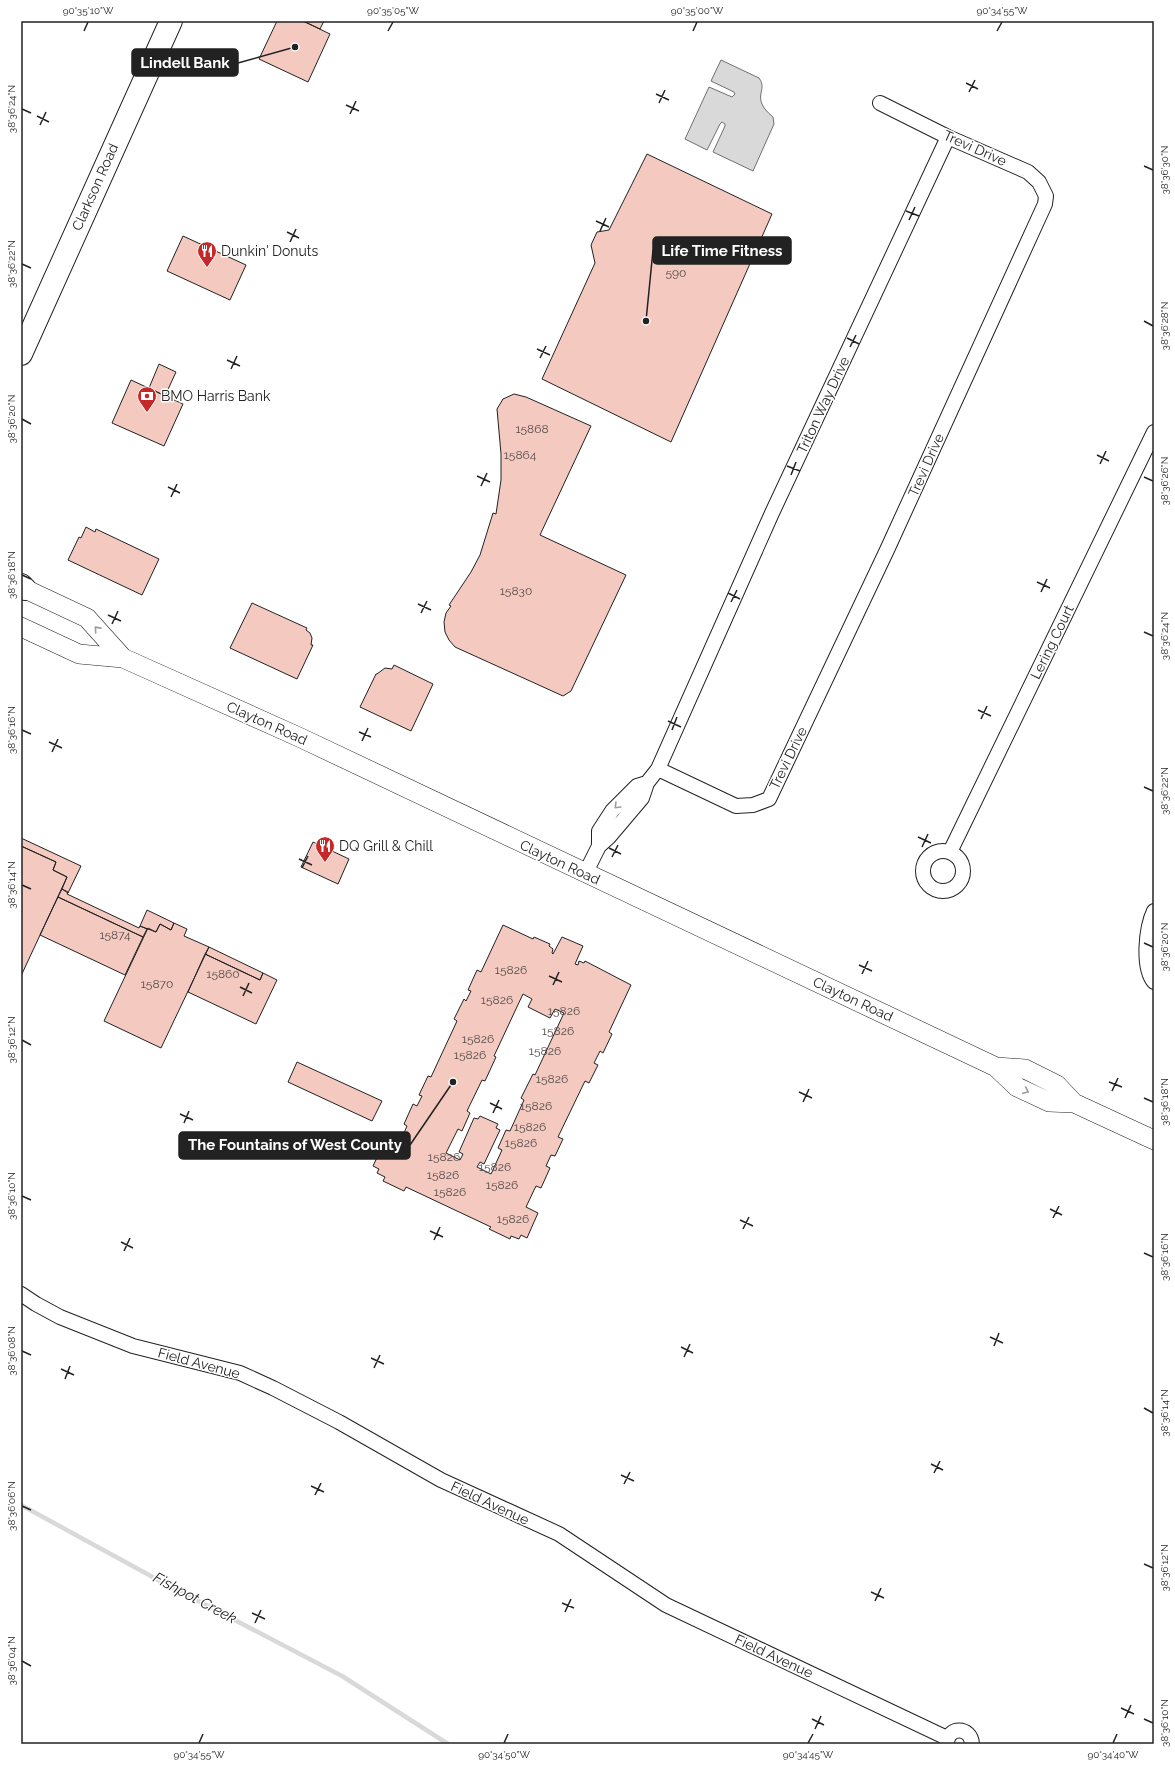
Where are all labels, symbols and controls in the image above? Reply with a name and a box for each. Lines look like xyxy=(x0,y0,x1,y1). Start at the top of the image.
text: 90°35'10"W xyxy=(63,5,114,16)
text: 90°35'05"W xyxy=(367,5,419,16)
text: 90°35'00"W xyxy=(671,5,724,16)
text: 90°34'55"W xyxy=(976,5,1028,16)
callout: Lindell Bank xyxy=(132,49,238,76)
text: Lindell Bank xyxy=(140,54,230,72)
text: 38°36'24"N xyxy=(6,85,17,133)
street label: Trevi Drive xyxy=(941,127,1009,169)
street label: Clarkson Road xyxy=(69,141,121,233)
text: 38°36'30"N xyxy=(1159,145,1170,195)
callout: Life Time Fitness xyxy=(653,237,791,264)
text: 38°36'22"N xyxy=(6,240,17,288)
restaurant icon: Dunkin' Donuts xyxy=(196,240,218,268)
text: Life Time Fitness xyxy=(662,242,782,260)
place label: Dunkin' Donuts xyxy=(221,243,319,259)
house number: 590 xyxy=(666,266,686,280)
text: 38°36'28"N xyxy=(1159,302,1170,350)
street label: Triton Way Drive xyxy=(794,354,852,456)
bank icon: BMO Harris Bank xyxy=(136,385,158,413)
place label: BMO Harris Bank xyxy=(161,388,271,404)
text: 38°36'20"N xyxy=(6,394,17,444)
house number: 15868 xyxy=(515,422,549,436)
street label: Trevi Drive xyxy=(905,431,947,499)
house number: 15864 xyxy=(504,448,537,462)
text: 38°36'26"N xyxy=(1159,457,1170,505)
text: 38°36'18"N xyxy=(6,551,17,599)
house number: 15830 xyxy=(500,584,532,598)
street label: Lering Court xyxy=(1027,602,1077,682)
text: 38°36'24"N xyxy=(1159,612,1170,660)
one-way arrow xyxy=(95,627,102,634)
street label: Clayton Road xyxy=(224,698,310,748)
text: 38°36'16"N xyxy=(6,706,17,754)
street label: Trevi Drive xyxy=(766,724,810,792)
text: 38°36'22"N xyxy=(1159,767,1170,815)
one-way arrow xyxy=(614,801,622,809)
restaurant icon: DQ Grill & Chill xyxy=(314,835,336,863)
street label: Clayton Road xyxy=(517,836,603,888)
place label: DQ Grill & Chill xyxy=(339,838,433,854)
text: 38°36'14"N xyxy=(6,861,17,909)
text: 38°36'20"N xyxy=(1159,922,1170,972)
house number: 15874 xyxy=(99,928,131,942)
house number: 15826 xyxy=(495,963,527,977)
house number: 15860 xyxy=(206,967,240,981)
street label: Clayton Road xyxy=(810,973,896,1025)
house number: 15870 xyxy=(141,977,173,991)
house number: 15826 xyxy=(481,993,513,1007)
house number: 15826 xyxy=(548,1004,580,1018)
text: 38°36'12"N xyxy=(6,1016,17,1064)
house number: 15826 xyxy=(542,1024,574,1038)
house number: 15826 xyxy=(462,1032,494,1046)
house number: 15826 xyxy=(529,1044,561,1058)
house number: 15826 xyxy=(454,1048,486,1062)
house number: 15826 xyxy=(536,1072,568,1086)
text: 38°36'18"N xyxy=(1159,1078,1170,1126)
one-way arrow xyxy=(1022,1086,1029,1094)
house number: 15826 xyxy=(520,1099,552,1113)
house number: 15826 xyxy=(514,1120,546,1134)
callout: The Fountains of West County xyxy=(179,1132,410,1159)
text: The Fountains of West County xyxy=(188,1136,403,1154)
house number: 15826 xyxy=(505,1136,537,1150)
house number: 15826 xyxy=(428,1150,460,1164)
house number: 15826 xyxy=(479,1160,511,1174)
house number: 15826 xyxy=(427,1168,459,1182)
text: 38°36'10"N xyxy=(6,1172,17,1220)
house number: 15826 xyxy=(486,1178,518,1192)
house number: 15826 xyxy=(434,1185,466,1199)
house number: 15826 xyxy=(497,1212,529,1226)
text: 38°36'16"N xyxy=(1159,1233,1170,1281)
text: 38°36'08"N xyxy=(6,1326,17,1376)
street label: Field Avenue xyxy=(156,1344,242,1382)
text: 38°36'14"N xyxy=(1159,1389,1170,1437)
street label: Field Avenue xyxy=(448,1478,532,1528)
text: 38°36'06"N xyxy=(6,1481,17,1531)
text: 38°36'12"N xyxy=(1159,1544,1170,1592)
water label: Fishpot Creek xyxy=(150,1568,240,1628)
street label: Field Avenue xyxy=(732,1631,816,1681)
text: 38°36'04"N xyxy=(6,1636,17,1686)
text: 38°36'10"N xyxy=(1159,1699,1170,1747)
text: 90°34'55"W xyxy=(173,1749,225,1760)
text: 90°34'50"W xyxy=(478,1749,530,1760)
text: 90°34'45"W xyxy=(783,1749,834,1760)
text: 90°34'40"W xyxy=(1087,1749,1139,1760)

